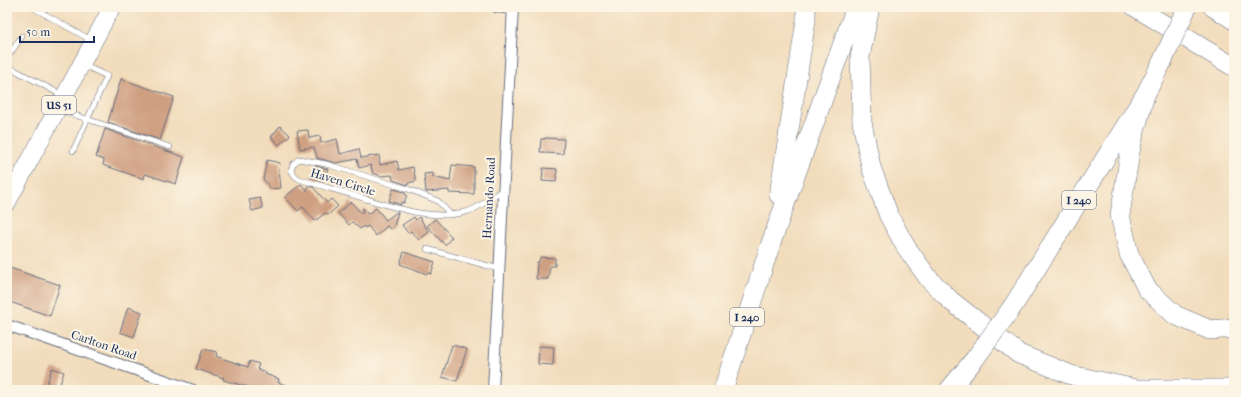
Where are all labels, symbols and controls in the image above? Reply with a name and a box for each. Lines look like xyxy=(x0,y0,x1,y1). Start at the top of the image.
scale bar xyxy=(20,18,94,44)
text: 50 m xyxy=(26,25,50,39)
road number: US 51 xyxy=(42,96,76,114)
street label: Hernando Road xyxy=(480,156,498,239)
street label: Haven Circle xyxy=(309,165,377,199)
road number: I 240 xyxy=(1062,191,1096,209)
road number: I 240 xyxy=(730,308,764,326)
street label: Carlton Road xyxy=(69,327,139,363)

